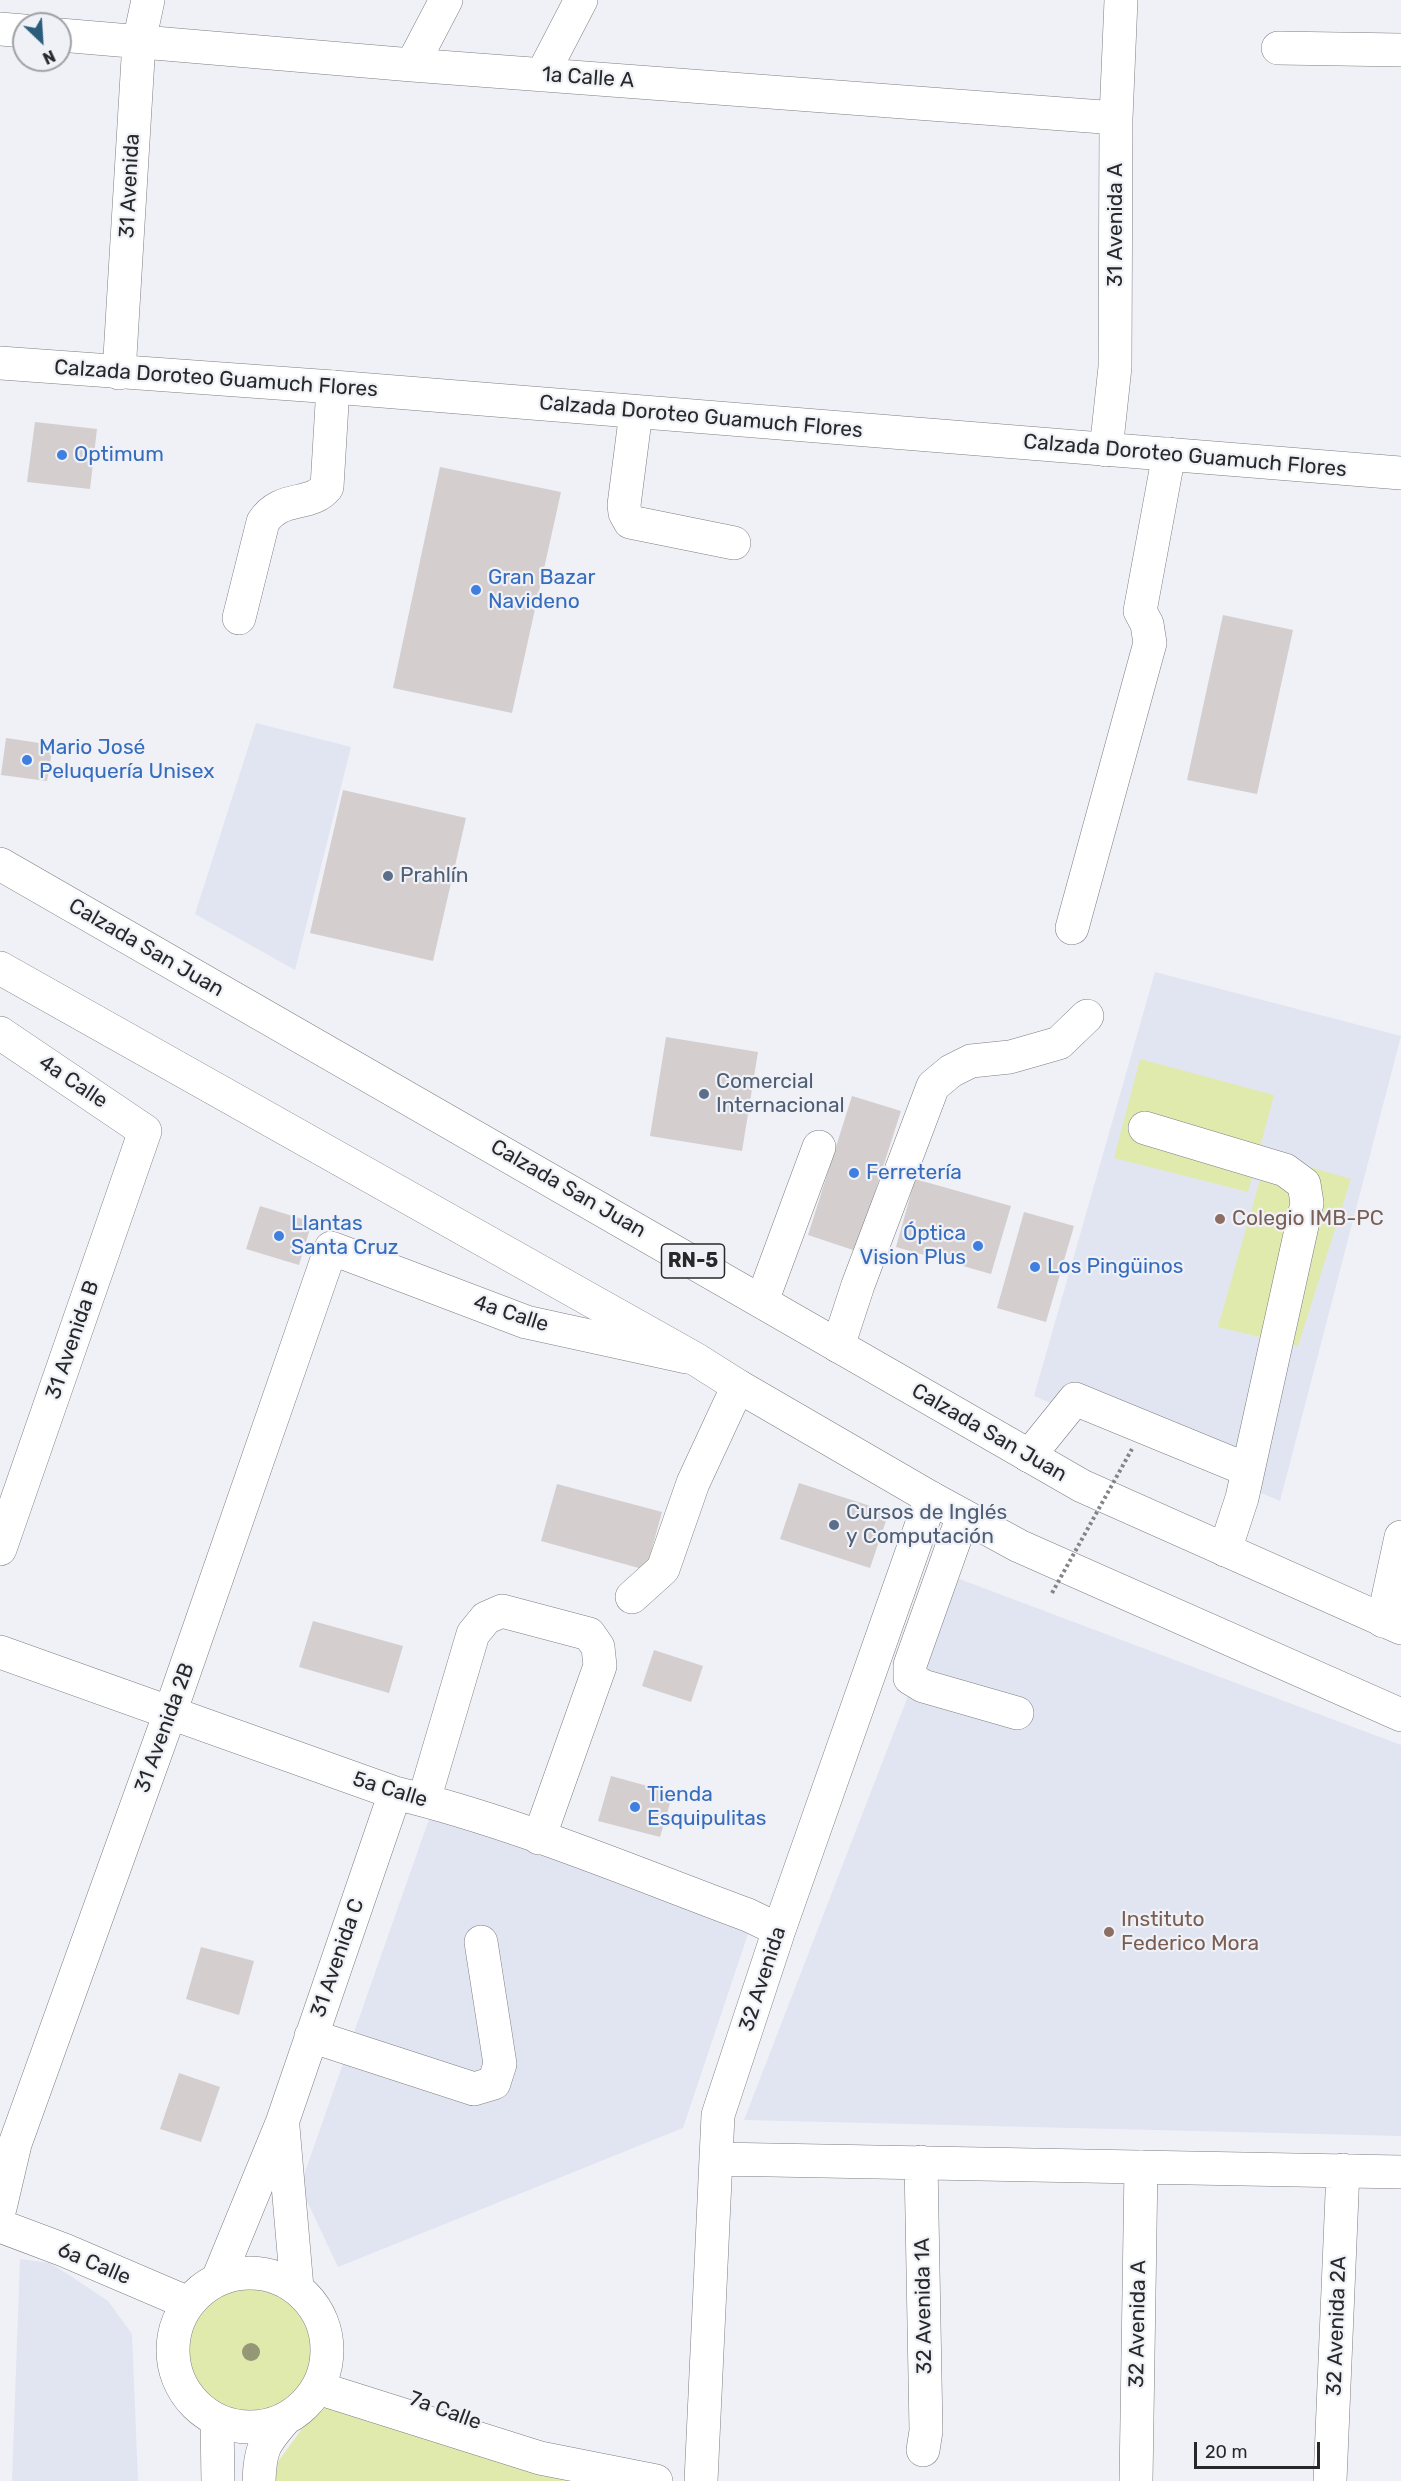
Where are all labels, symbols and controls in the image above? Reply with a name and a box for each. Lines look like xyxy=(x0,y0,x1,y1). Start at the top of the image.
north arrow xyxy=(12,12,72,72)
text: N xyxy=(40,46,58,68)
street label: 1a Calle A xyxy=(541,62,635,94)
street label: 31 Avenida xyxy=(115,133,145,239)
street label: 31 Avenida A xyxy=(1103,163,1129,287)
street label: Calzada Doroteo Guamuch Flores xyxy=(53,355,379,403)
street label: Calzada Doroteo Guamuch Flores xyxy=(538,390,864,444)
street label: Calzada Doroteo Guamuch Flores xyxy=(1022,429,1348,483)
place label: Optimum xyxy=(74,442,164,468)
marker: Optimum xyxy=(55,448,69,462)
place label: Gran Bazar Navideno xyxy=(488,565,595,615)
marker: Gran Bazar Navideno xyxy=(469,583,483,597)
place label: Mario José Peluquería Unisex xyxy=(39,735,215,785)
marker: Mario José Peluquería Unisex xyxy=(20,753,34,767)
place label: Prahlín xyxy=(400,863,469,889)
marker: Prahlín xyxy=(381,869,395,883)
street label: Calzada San Juan xyxy=(64,893,228,1003)
street label: 4a Calle xyxy=(34,1050,112,1114)
place label: Comercial Internacional xyxy=(716,1069,845,1119)
marker: Comercial Internacional xyxy=(697,1087,711,1101)
street label: Calzada San Juan xyxy=(486,1134,650,1244)
place label: Ferretería xyxy=(866,1160,962,1186)
marker: Ferretería xyxy=(847,1166,861,1180)
place label: Colegio IMB-PC xyxy=(1232,1206,1384,1232)
place label: Llantas Santa Cruz xyxy=(291,1211,398,1261)
marker: Colegio IMB-PC xyxy=(1213,1212,1227,1226)
place label: Óptica Vision Plus xyxy=(860,1221,966,1271)
marker: Llantas Santa Cruz xyxy=(272,1229,286,1243)
marker: Óptica Vision Plus xyxy=(971,1239,985,1253)
road number: RN-5 xyxy=(662,1244,724,1278)
place label: Los Pingüinos xyxy=(1047,1254,1184,1280)
marker: Los Pingüinos xyxy=(1028,1260,1042,1274)
street label: 31 Avenida B xyxy=(41,1277,105,1403)
street label: 4a Calle xyxy=(470,1290,552,1338)
street label: Calzada San Juan xyxy=(907,1378,1071,1488)
place label: Cursos de Inglés y Computación xyxy=(846,1500,1007,1550)
marker: Cursos de Inglés y Computación xyxy=(827,1518,841,1532)
street label: 31 Avenida 2B xyxy=(130,1660,200,1796)
street label: 5a Calle xyxy=(350,1767,430,1813)
place label: Tienda Esquipulitas xyxy=(647,1782,767,1832)
marker: Tienda Esquipulitas xyxy=(628,1800,642,1814)
street label: 31 Avenida C xyxy=(306,1895,370,2021)
place label: Instituto Federico Mora xyxy=(1121,1907,1259,1957)
street label: 32 Avenida xyxy=(734,1924,792,2034)
marker: Instituto Federico Mora xyxy=(1102,1925,1116,1939)
street label: 6a Calle xyxy=(54,2237,134,2291)
street label: 32 Avenida 1A xyxy=(910,2237,938,2375)
street label: 32 Avenida 2A xyxy=(1322,2256,1352,2396)
street label: 32 Avenida A xyxy=(1124,2260,1152,2388)
street label: 7a Calle xyxy=(405,2386,485,2436)
scale bar xyxy=(1197,2430,1323,2468)
text: 20 m xyxy=(1205,2441,1247,2463)

